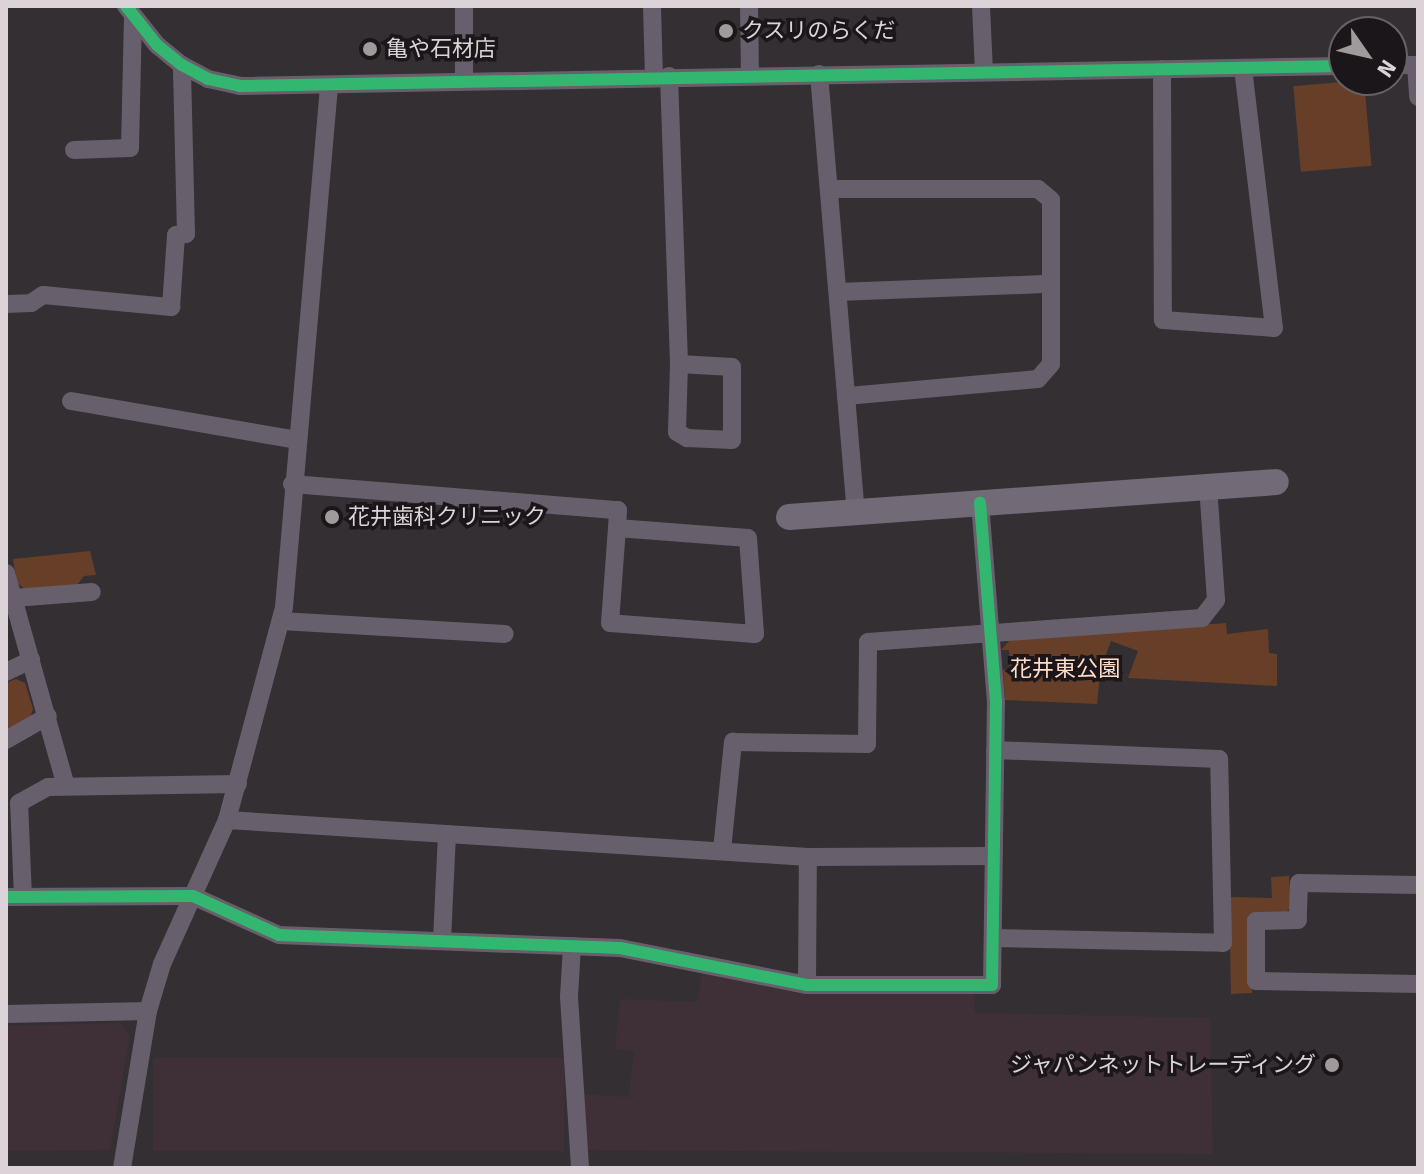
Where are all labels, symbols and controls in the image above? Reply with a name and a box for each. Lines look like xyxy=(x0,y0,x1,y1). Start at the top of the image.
north arrow xyxy=(1328,16,1408,96)
place label: クスリのらくだ xyxy=(742,18,896,44)
marker: クスリのらくだ xyxy=(717,22,735,40)
place label: 亀や石材店 xyxy=(386,36,496,62)
marker: 亀や石材店 xyxy=(361,40,379,58)
text: N xyxy=(1371,55,1402,82)
place label: 花井歯科クリニック xyxy=(348,504,546,530)
marker: 花井歯科クリニック xyxy=(323,508,341,526)
park label: 花井東公園 xyxy=(1010,656,1120,682)
place label: ジャパンネットトレーディング xyxy=(1008,1052,1316,1078)
marker: ジャパンネットトレーディング xyxy=(1323,1056,1341,1074)

